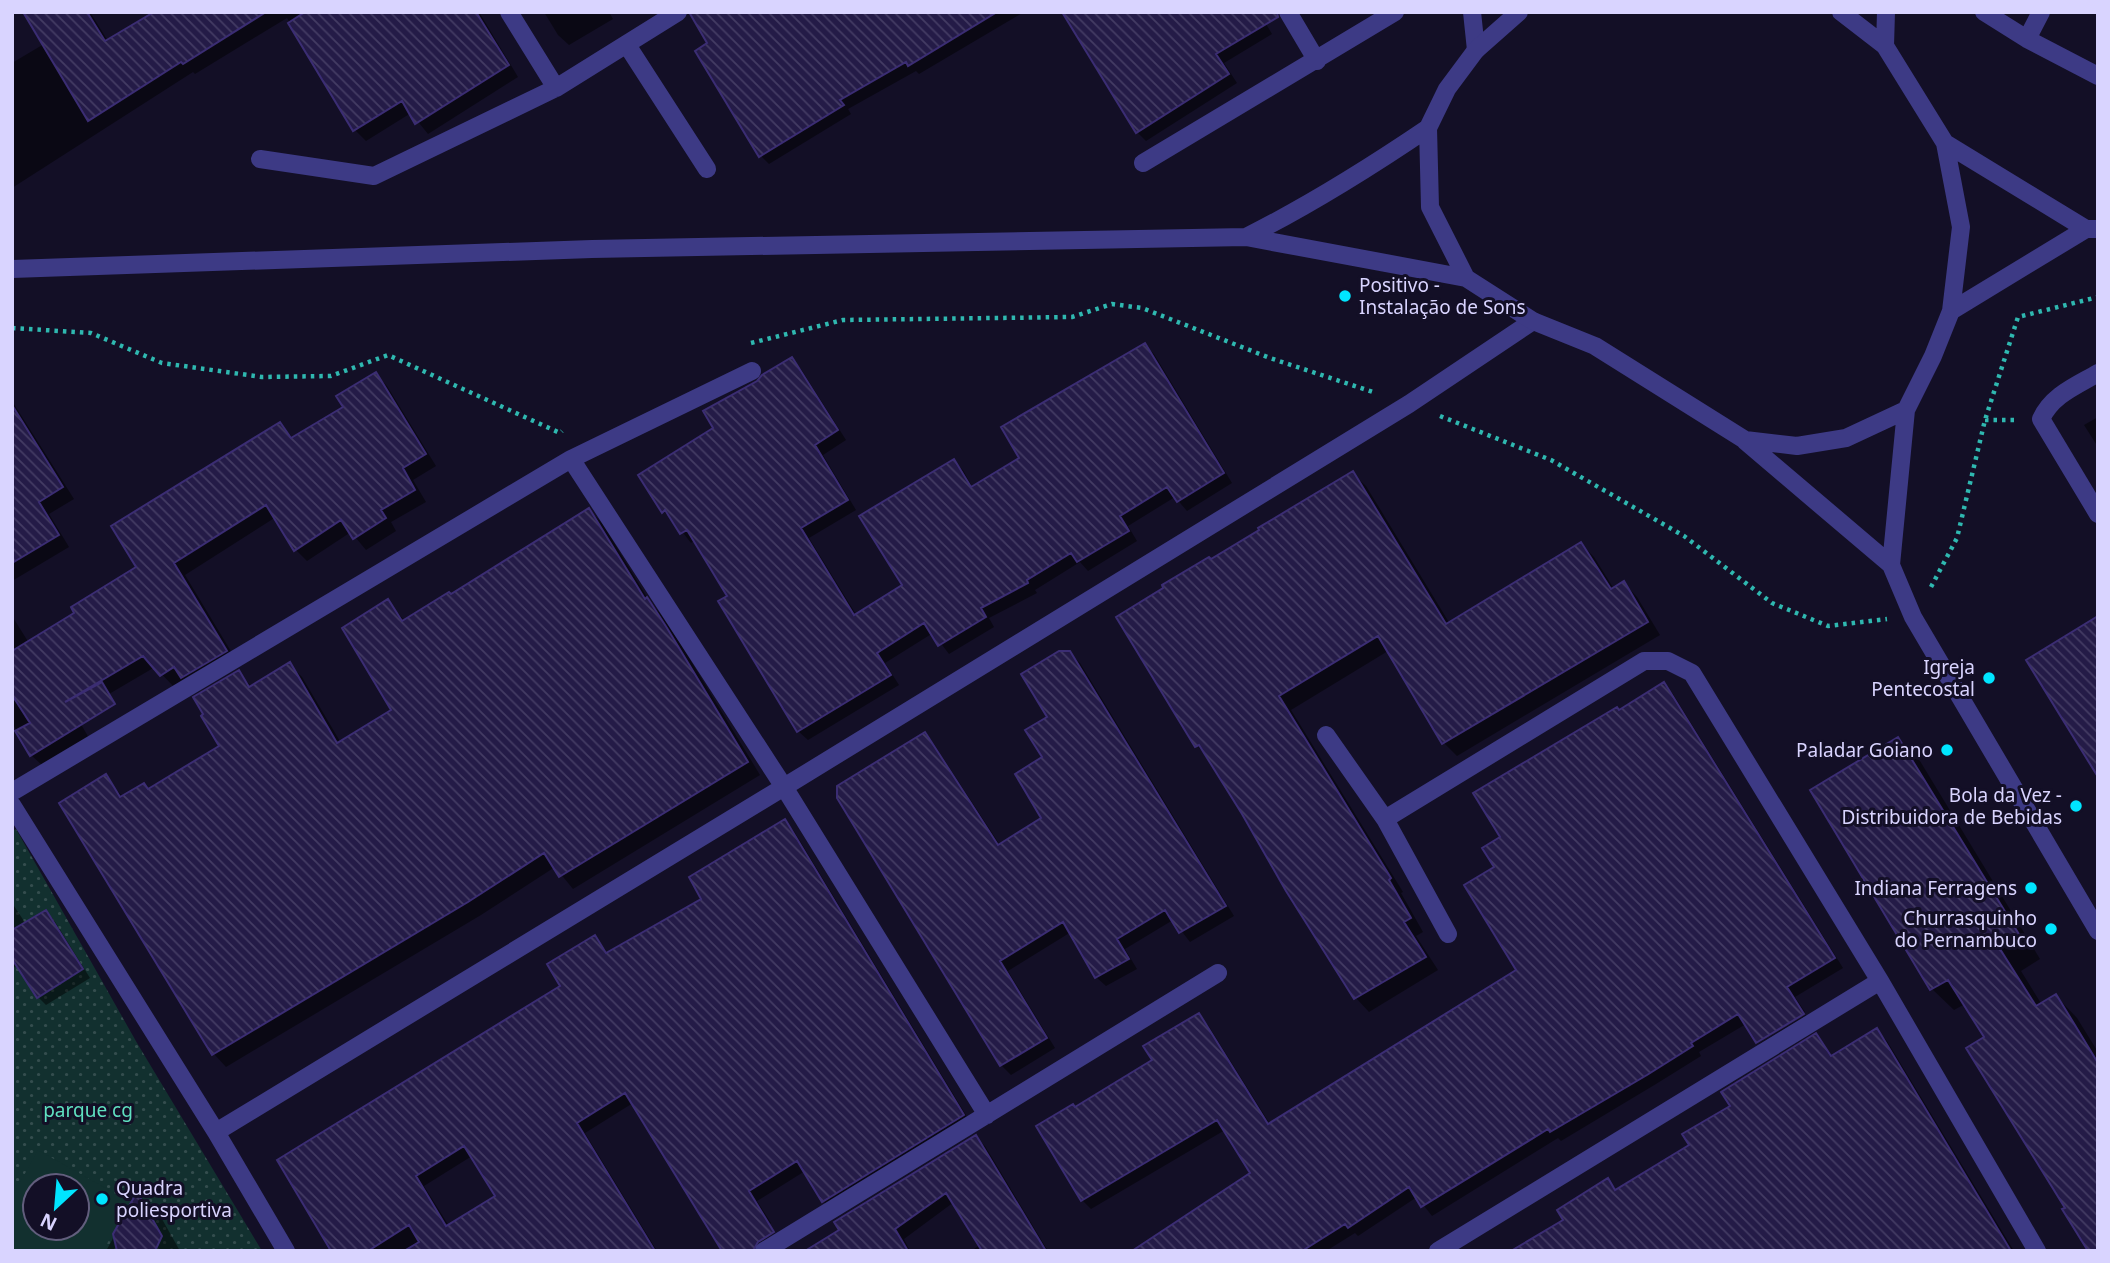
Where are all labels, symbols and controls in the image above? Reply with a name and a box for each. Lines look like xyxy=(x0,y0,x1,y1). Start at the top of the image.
place label: Positivo - Instalação de Sons xyxy=(1359,272,1526,320)
marker: Positivo - Instalação de Sons xyxy=(1337,288,1353,304)
place label: Igreja Pentecostal xyxy=(1871,654,1975,702)
marker: Igreja Pentecostal xyxy=(1981,670,1997,686)
place label: Paladar Goiano xyxy=(1796,737,1933,763)
marker: Paladar Goiano xyxy=(1939,742,1955,758)
place label: Bola da Vez - Distribuidora de Bebidas xyxy=(1842,782,2062,830)
marker: Bola da Vez - Distribuidora de Bebidas xyxy=(2068,798,2084,814)
place label: Indiana Ferragens xyxy=(1854,875,2017,901)
marker: Indiana Ferragens xyxy=(2023,880,2039,896)
place label: Churrasquinho do Pernambuco xyxy=(1895,905,2037,953)
marker: Churrasquinho do Pernambuco xyxy=(2043,921,2059,937)
park label: parque cg xyxy=(43,1097,133,1123)
north arrow xyxy=(21,1172,91,1242)
place label: Quadra poliesportiva xyxy=(116,1175,232,1223)
marker: Quadra poliesportiva xyxy=(94,1191,110,1207)
text: N xyxy=(36,1207,61,1237)

